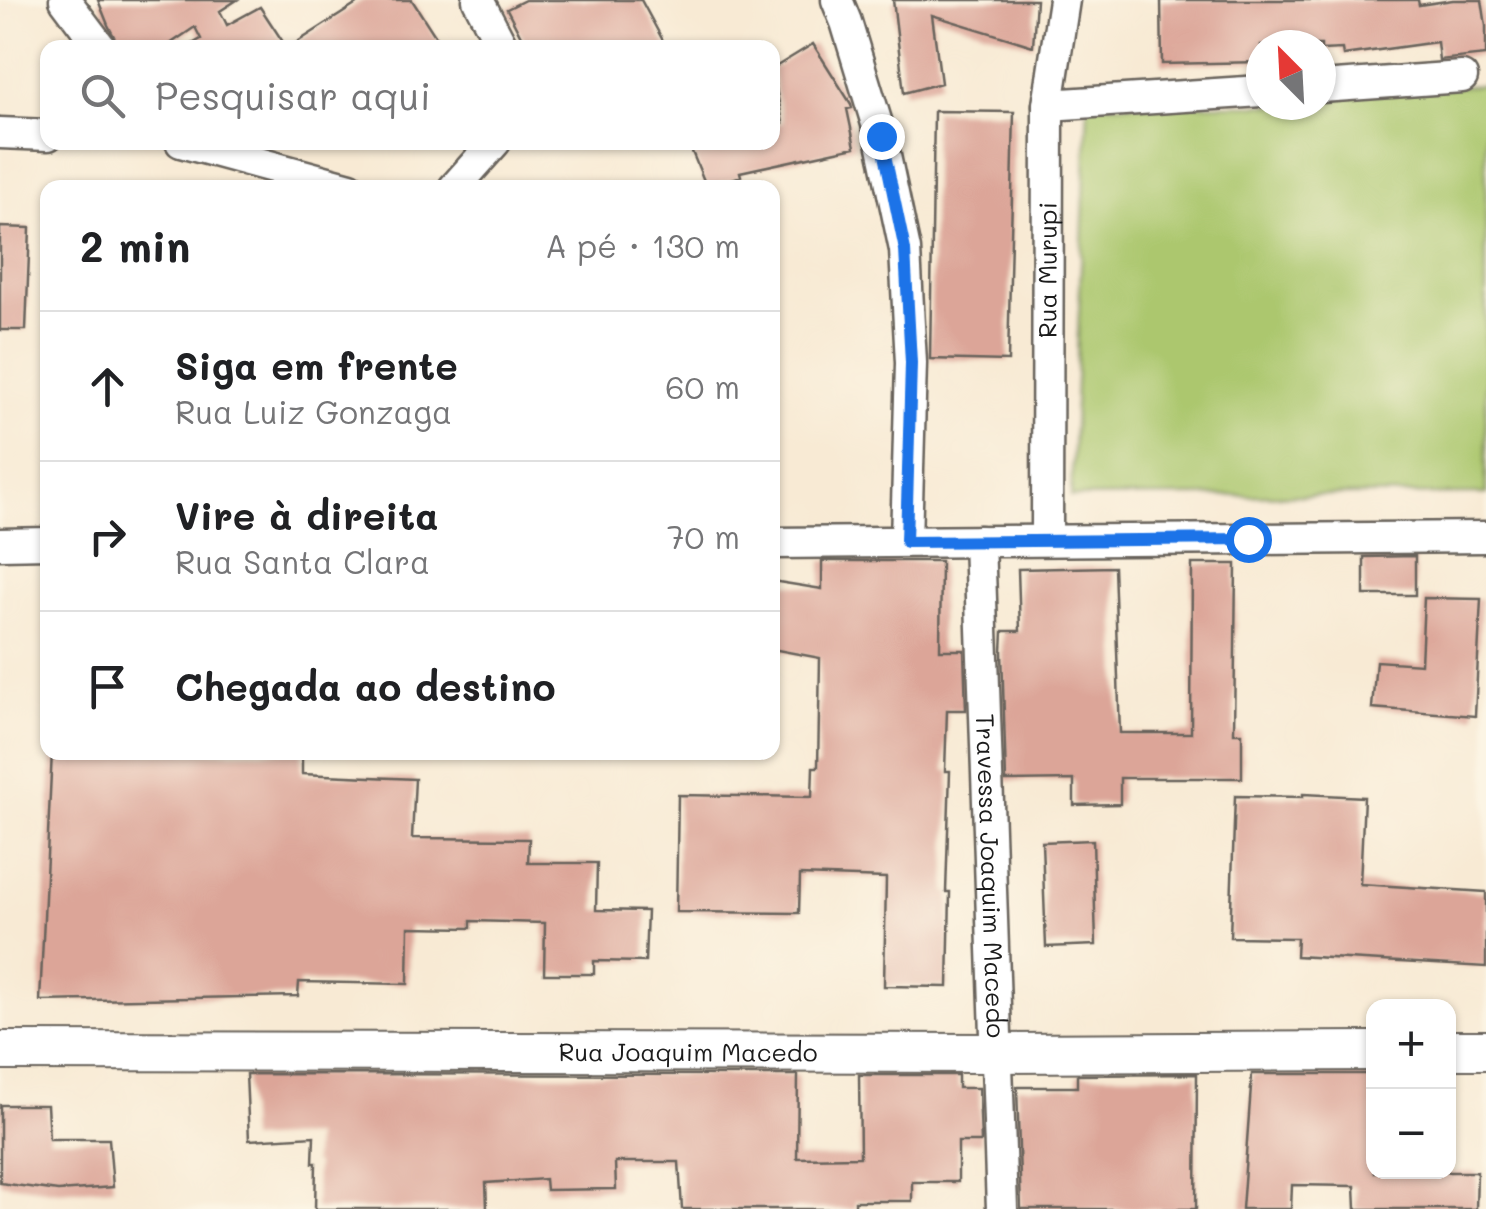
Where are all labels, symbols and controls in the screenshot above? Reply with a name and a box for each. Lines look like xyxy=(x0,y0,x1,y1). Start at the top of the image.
north arrow xyxy=(1246,30,1336,120)
search box xyxy=(40,40,780,150)
icon: search xyxy=(75,68,130,123)
text: Pesquisar aqui xyxy=(155,70,431,120)
route end xyxy=(859,114,905,160)
street label: Rua Murupi xyxy=(1030,202,1063,338)
text: 2 min xyxy=(80,218,190,273)
text: A pé · 130 m xyxy=(545,224,740,266)
text: Siga em frente xyxy=(175,340,458,390)
icon: ahead xyxy=(80,359,135,414)
text: 60 m xyxy=(665,365,740,407)
text: Rua Luiz Gonzaga xyxy=(175,390,452,432)
text: Vire à direita xyxy=(175,490,439,540)
icon: right xyxy=(80,509,135,564)
text: 70 m xyxy=(667,515,740,557)
route start xyxy=(1226,517,1272,563)
text: Rua Santa Clara xyxy=(175,540,430,582)
icon: arrive xyxy=(80,659,135,714)
text: Chegada ao destino xyxy=(175,661,556,711)
street label: Travessa Joaquim Macedo xyxy=(970,713,1013,1039)
map controls xyxy=(1366,999,1456,1179)
button: + xyxy=(1366,999,1456,1089)
street label: Rua Joaquim Macedo xyxy=(558,1035,818,1068)
button: − xyxy=(1366,1089,1456,1179)

